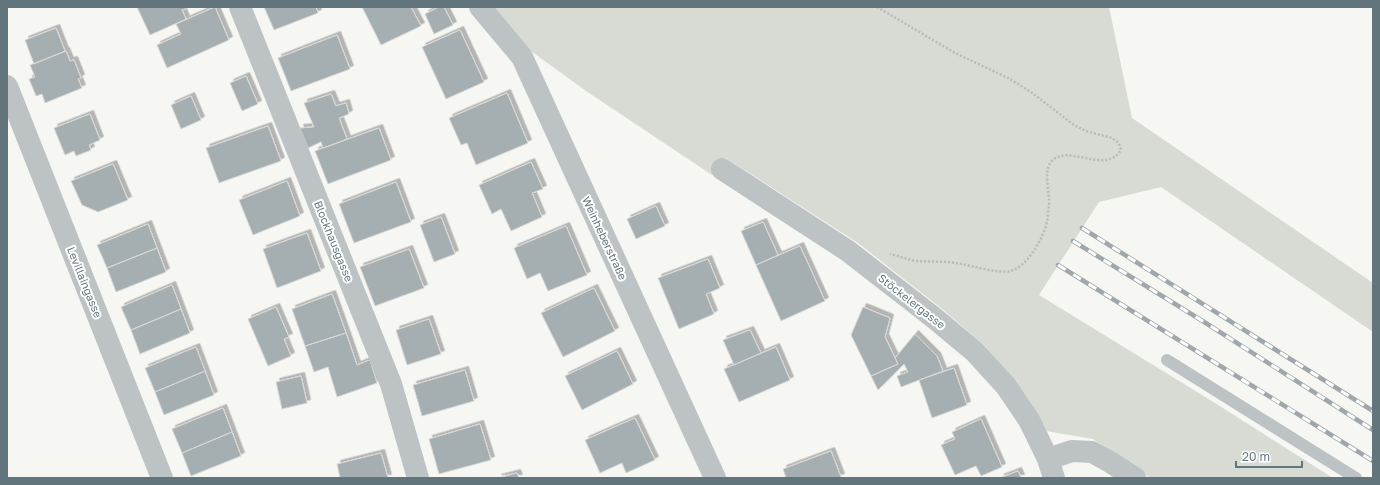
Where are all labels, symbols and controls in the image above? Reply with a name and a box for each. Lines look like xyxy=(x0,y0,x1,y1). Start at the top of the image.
street label: Weinheberstraße xyxy=(580,194,630,282)
street label: Blockhausgasse xyxy=(312,199,356,283)
street label: Levillaingasse xyxy=(65,245,105,319)
street label: Stöckelergasse xyxy=(876,271,948,331)
scale bar xyxy=(1236,443,1302,469)
text: 20 m xyxy=(1242,449,1270,464)

